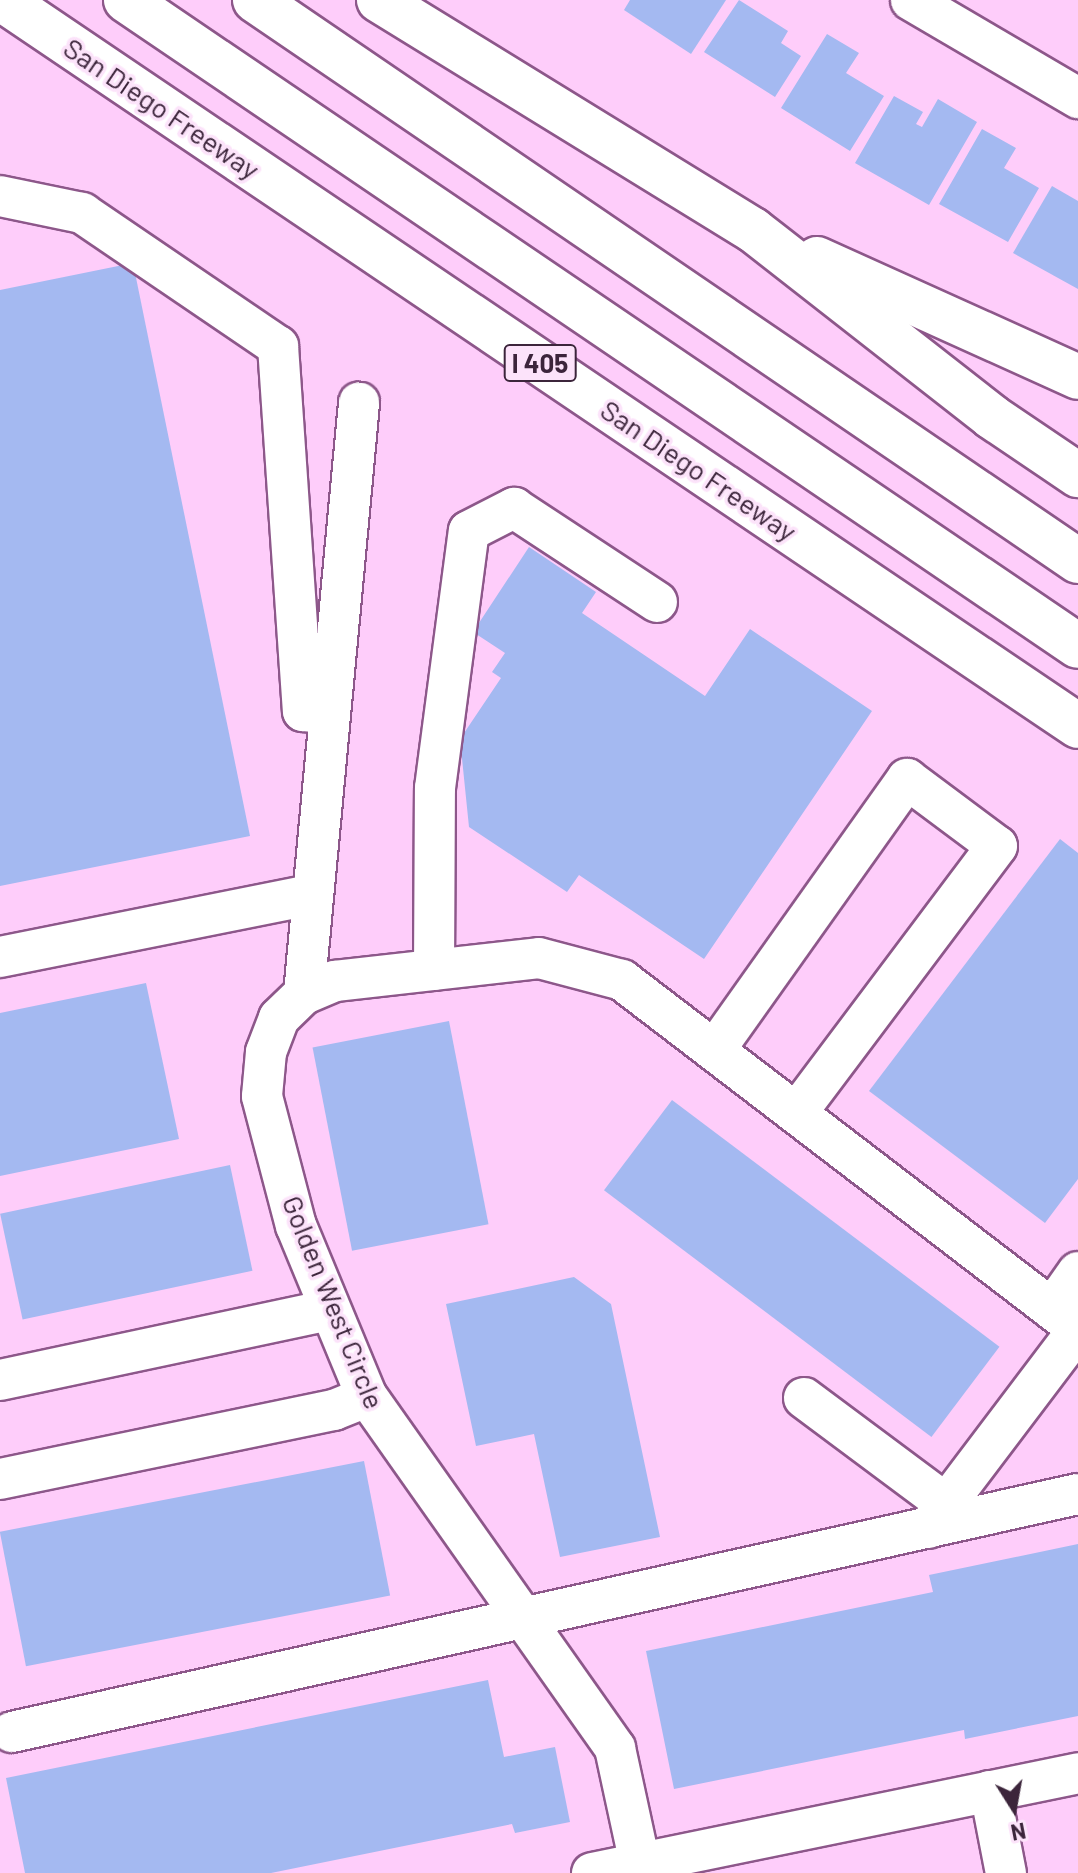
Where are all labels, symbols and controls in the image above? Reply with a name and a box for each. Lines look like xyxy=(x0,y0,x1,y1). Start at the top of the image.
street label: San Diego Freeway xyxy=(58,30,266,186)
road number: I 405 xyxy=(502,341,578,385)
street label: San Diego Freeway xyxy=(595,392,803,548)
street label: Golden West Circle xyxy=(276,1190,392,1414)
north arrow xyxy=(974,1769,1054,1849)
text: N xyxy=(1009,1818,1028,1847)

